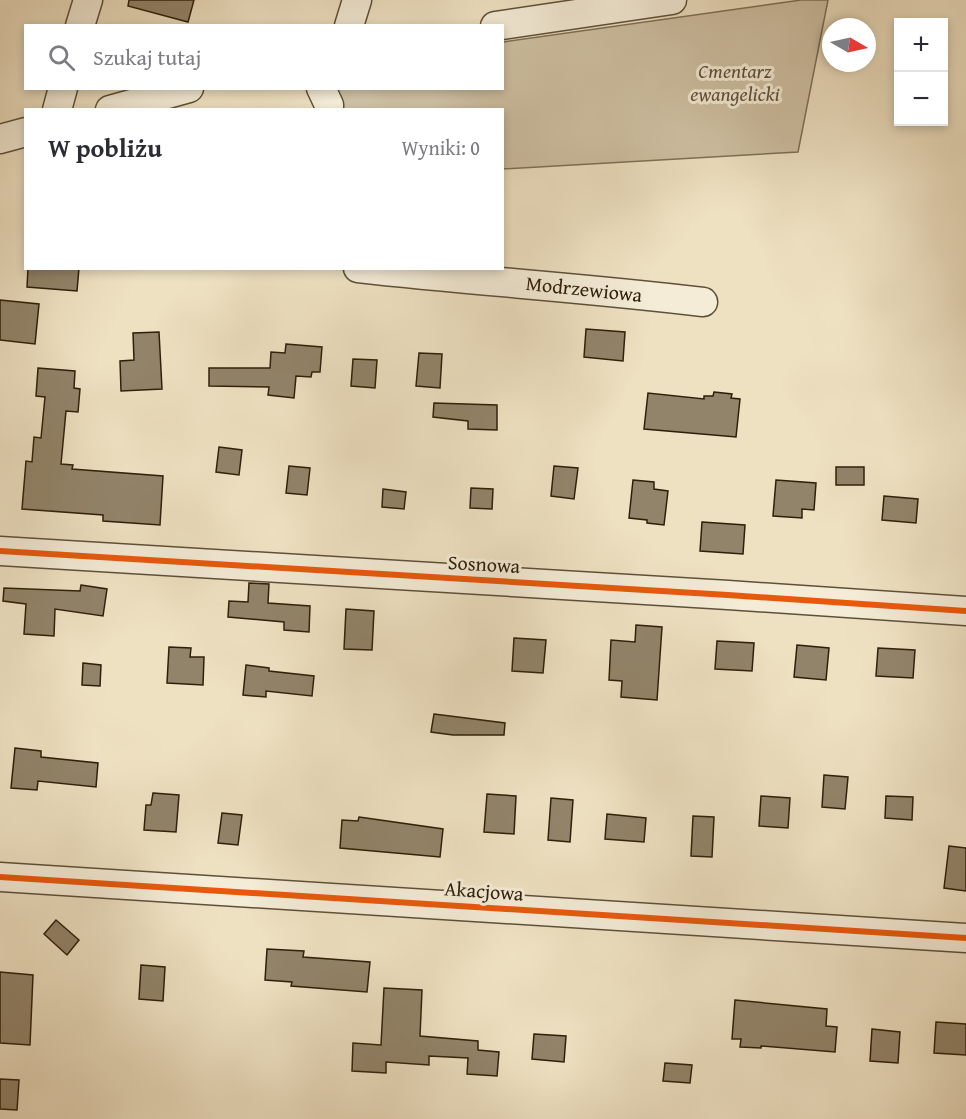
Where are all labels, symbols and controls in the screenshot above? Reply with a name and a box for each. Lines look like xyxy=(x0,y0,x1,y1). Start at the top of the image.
north arrow xyxy=(822,18,876,72)
map controls xyxy=(894,18,948,126)
button: + xyxy=(894,18,948,72)
search box xyxy=(24,24,504,90)
icon: search xyxy=(45,41,78,74)
text: Szukaj tutaj xyxy=(93,41,201,73)
park label: Cmentarz ewangelicki xyxy=(690,56,780,108)
button: − xyxy=(894,72,948,126)
text: W pobliżu xyxy=(48,128,162,167)
text: Wyniki: 0 xyxy=(402,133,480,162)
street label: Modrzewiowa xyxy=(524,268,644,309)
street label: Sosnowa xyxy=(447,547,521,580)
street label: Akacjowa xyxy=(444,873,525,908)

